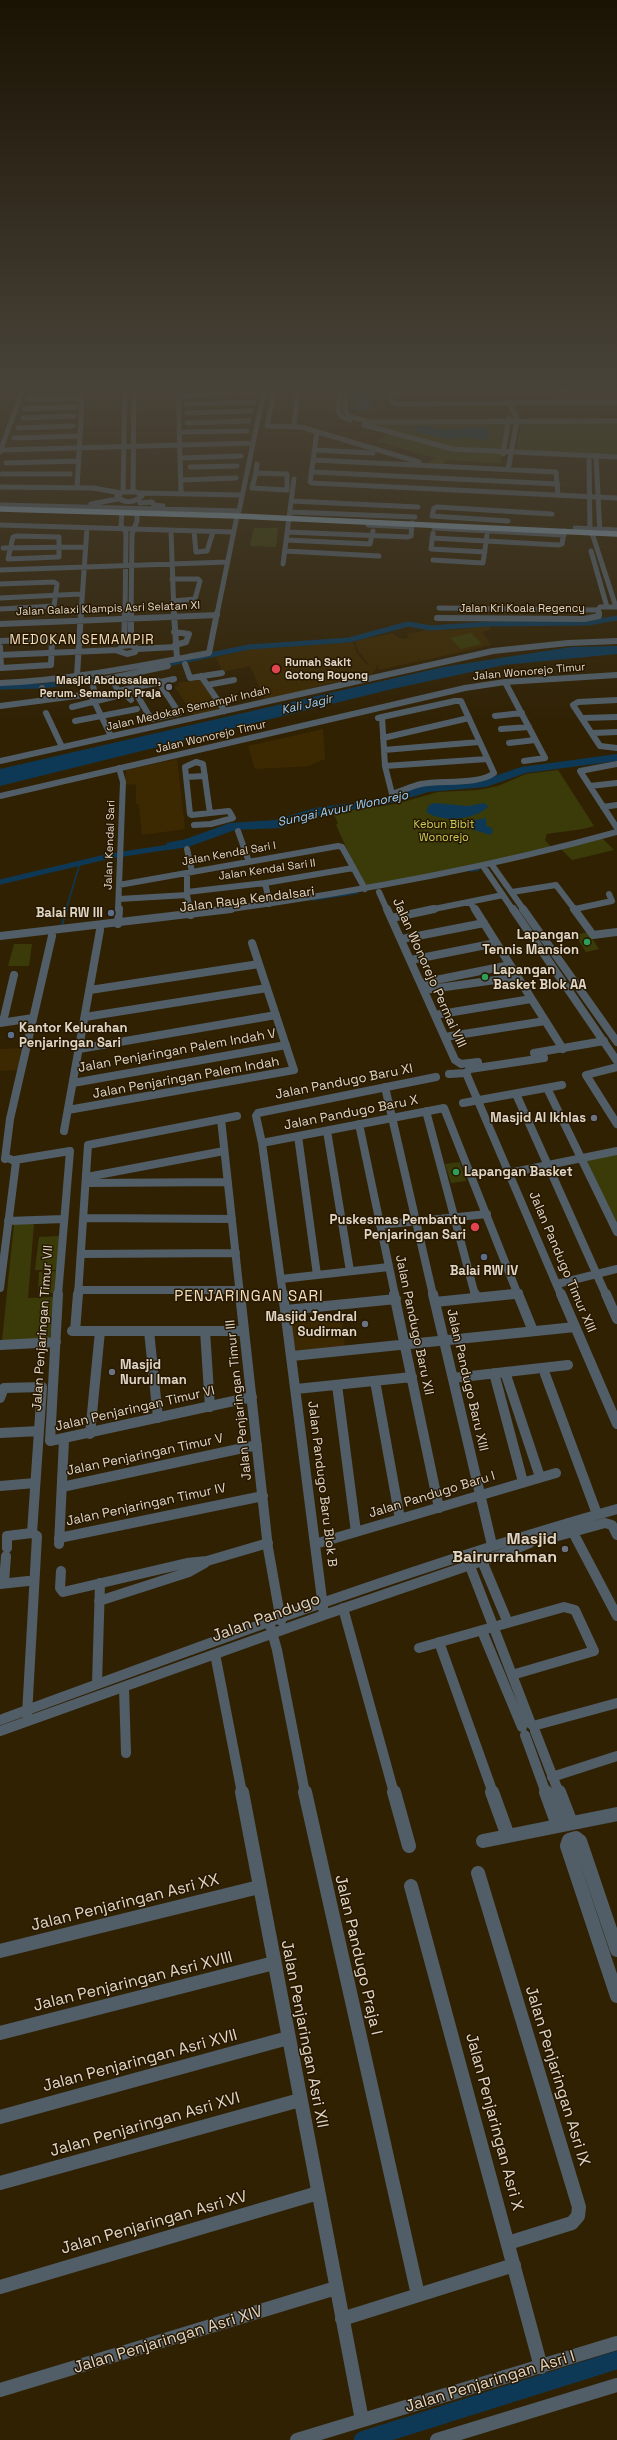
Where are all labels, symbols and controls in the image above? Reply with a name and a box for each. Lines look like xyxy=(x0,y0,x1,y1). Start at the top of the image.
street label: Jalan Galaxi Klampis Asri Selatan XI xyxy=(16,599,200,619)
street label: Jalan Kri Koala Regency xyxy=(459,602,585,616)
district label: MEDOKAN SEMAMPIR xyxy=(9,632,155,648)
place label: Rumah Sakit Gotong Royong xyxy=(285,656,368,682)
street label: Jalan Wonorejo Timur xyxy=(472,660,586,684)
marker: Rumah Sakit Gotong Royong xyxy=(270,663,282,675)
place label: Masjid Abdussalam, Perum. Semampir Praja xyxy=(40,674,161,700)
marker: Masjid Abdussalam, Perum. Semampir Praja xyxy=(164,682,174,692)
street label: Jalan Medokan Semampir Indah xyxy=(105,684,271,734)
water label: Kali Jagir xyxy=(280,692,334,718)
street label: Jalan Wonorejo Timur xyxy=(154,718,268,756)
water label: Sungai Avuur Wonorejo xyxy=(276,788,410,830)
street label: Jalan Kendal Sari xyxy=(102,800,118,890)
park label: Kebun Bibit Wonorejo xyxy=(413,818,475,844)
street label: Jalan Kendal Sari I xyxy=(181,839,277,869)
street label: Jalan Kendal Sari II xyxy=(218,857,316,883)
street label: Jalan Raya Kendalsari xyxy=(179,884,315,916)
street label: Jalan Wonorejo Permai VIII xyxy=(389,896,469,1050)
place label: Balai RW III xyxy=(36,905,103,921)
marker: Balai RW III xyxy=(106,908,116,918)
place label: Lapangan Tennis Mansion xyxy=(482,927,579,958)
marker: Lapangan Tennis Mansion xyxy=(582,937,592,947)
place label: Lapangan Basket Blok AA xyxy=(493,962,587,993)
marker: Lapangan Basket Blok AA xyxy=(480,972,490,982)
place label: Kantor Kelurahan Penjaringan Sari xyxy=(19,1020,128,1051)
street label: Jalan Penjaringan Palem Indah V xyxy=(77,1026,277,1076)
marker: Kantor Kelurahan Penjaringan Sari xyxy=(6,1030,16,1040)
street label: Jalan Penjaringan Palem Indah xyxy=(91,1054,281,1102)
street label: Jalan Pandugo Baru XI xyxy=(274,1061,414,1103)
street label: Jalan Pandugo Baru X xyxy=(282,1092,420,1134)
place label: Masjid Al Ikhlas xyxy=(490,1110,586,1126)
marker: Masjid Al Ikhlas xyxy=(589,1113,599,1123)
place label: Lapangan Basket xyxy=(464,1164,573,1180)
marker: Lapangan Basket xyxy=(451,1167,461,1177)
street label: Jalan Pandugo Timur XIII xyxy=(525,1189,599,1335)
place label: Puskesmas Pembantu Penjaringan Sari xyxy=(330,1212,466,1243)
marker: Puskesmas Pembantu Penjaringan Sari xyxy=(469,1221,481,1233)
street label: Jalan Penjaringan Timur VII xyxy=(29,1244,57,1412)
marker: Balai RW IV xyxy=(479,1252,489,1262)
street label: Jalan Pandugo Baru XII xyxy=(392,1253,436,1397)
place label: Balai RW IV xyxy=(450,1263,518,1279)
district label: PENJARINGAN SARI xyxy=(174,1288,324,1306)
street label: Jalan Pandugo Baru XIII xyxy=(443,1307,491,1453)
place label: Masjid Jendral Sudirman xyxy=(266,1309,357,1340)
street label: Jalan Penjaringan Timur III xyxy=(223,1319,255,1481)
marker: Masjid Jendral Sudirman xyxy=(360,1319,370,1329)
place label: Masjid Nurul Iman xyxy=(120,1357,187,1388)
marker: Masjid Nurul Iman xyxy=(107,1367,117,1377)
street label: Jalan Penjaringan Timur VI xyxy=(54,1383,216,1435)
street label: Jalan Pandugo Baru Blok B xyxy=(304,1400,340,1568)
street label: Jalan Penjaringan Timur V xyxy=(65,1431,225,1479)
street label: Jalan Pandugo Baru I xyxy=(367,1468,497,1522)
street label: Jalan Penjaringan Timur IV xyxy=(65,1480,227,1530)
place label: Masjid Bairurrahman xyxy=(452,1530,557,1568)
marker: Masjid Bairurrahman xyxy=(560,1544,570,1554)
street label: Jalan Pandugo xyxy=(209,1589,323,1647)
street label: Jalan Penjaringan Asri XX xyxy=(29,1870,221,1936)
street label: Jalan Pandugo Praja I xyxy=(330,1873,386,2037)
street label: Jalan Penjaringan Asri XII xyxy=(276,1938,332,2130)
street label: Jalan Penjaringan Asri XVIII xyxy=(31,1948,235,2016)
street label: Jalan Penjaringan Asri IX xyxy=(520,1984,594,2168)
street label: Jalan Penjaringan Asri XVII xyxy=(41,2026,239,2096)
street label: Jalan Penjaringan Asri X xyxy=(461,2031,527,2213)
street label: Jalan Penjaringan Asri XVI xyxy=(48,2089,242,2161)
street label: Jalan Penjaringan Asri XV xyxy=(59,2187,249,2259)
street label: Jalan Penjaringan Asri XIV xyxy=(71,2302,265,2378)
street label: Jalan Penjaringan Asri I xyxy=(403,2347,577,2417)

